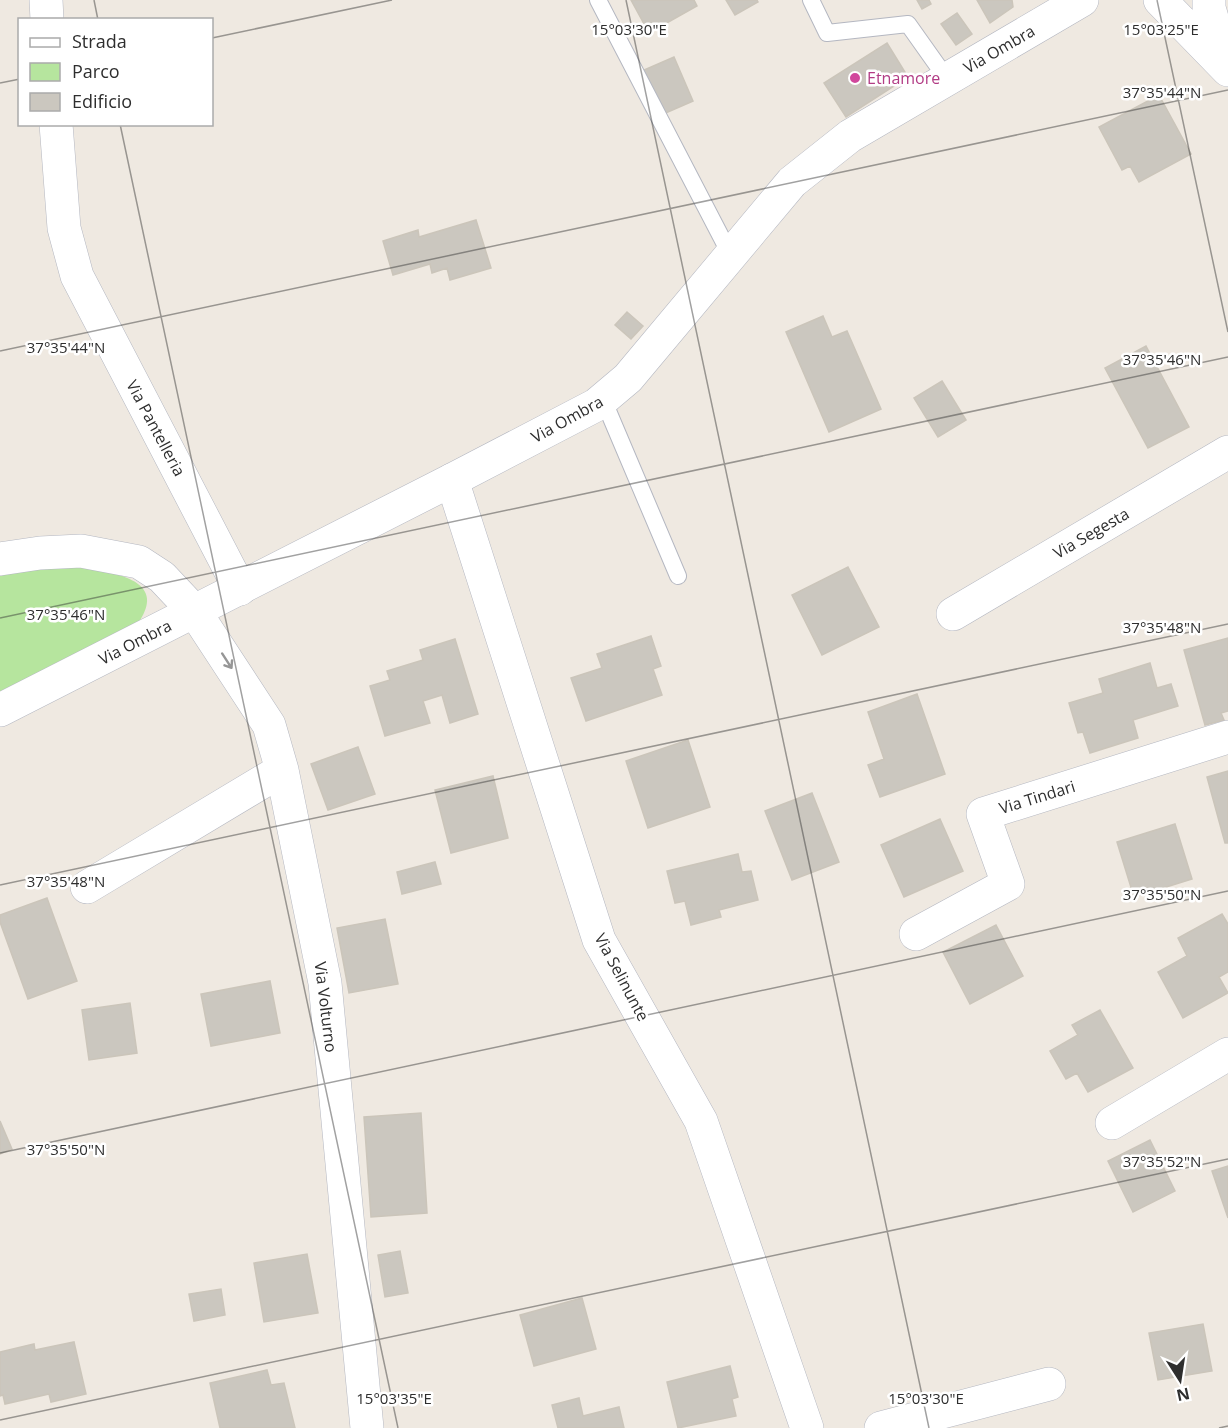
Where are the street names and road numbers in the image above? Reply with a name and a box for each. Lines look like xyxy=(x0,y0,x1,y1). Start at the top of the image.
street label: Via Ombra xyxy=(959,20,1039,78)
street label: Via Pantelleria xyxy=(121,376,191,480)
street label: Via Ombra xyxy=(527,390,607,448)
street label: Via Segesta xyxy=(1049,502,1133,564)
street label: Via Ombra xyxy=(95,614,175,670)
street label: Via Tindari xyxy=(996,775,1078,819)
street label: Via Selinunte xyxy=(590,929,654,1025)
street label: Via Volturno xyxy=(310,960,342,1054)

